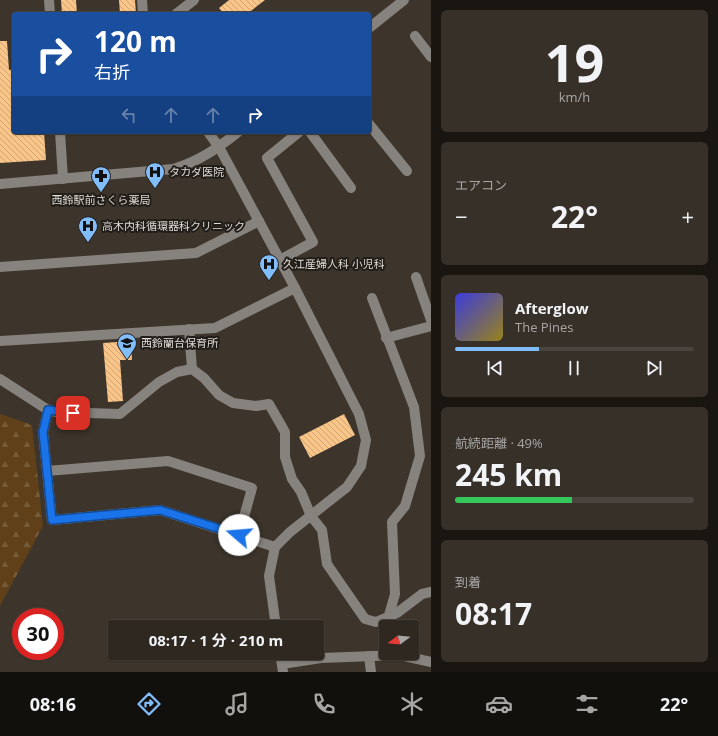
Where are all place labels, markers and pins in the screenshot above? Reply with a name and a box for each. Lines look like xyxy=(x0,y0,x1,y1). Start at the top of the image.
hospital icon: タカダ医院 xyxy=(144,161,166,189)
place label: タカダ医院 xyxy=(169,164,224,179)
pharmacy icon: 西鈴駅前さくら薬局 xyxy=(90,165,112,193)
place label: 西鈴駅前さくら薬局 xyxy=(52,192,151,207)
hospital icon: 高木内科循環器科クリニック xyxy=(77,215,99,243)
place label: 高木内科循環器科クリニック xyxy=(102,218,245,233)
hospital icon: 久江産婦人科 小児科 xyxy=(258,253,280,281)
place label: 久江産婦人科 小児科 xyxy=(283,256,385,271)
school or university icon: 西鈴蘭台保育所 xyxy=(116,332,138,360)
place label: 西鈴蘭台保育所 xyxy=(141,335,219,350)
pin xyxy=(56,396,90,430)

